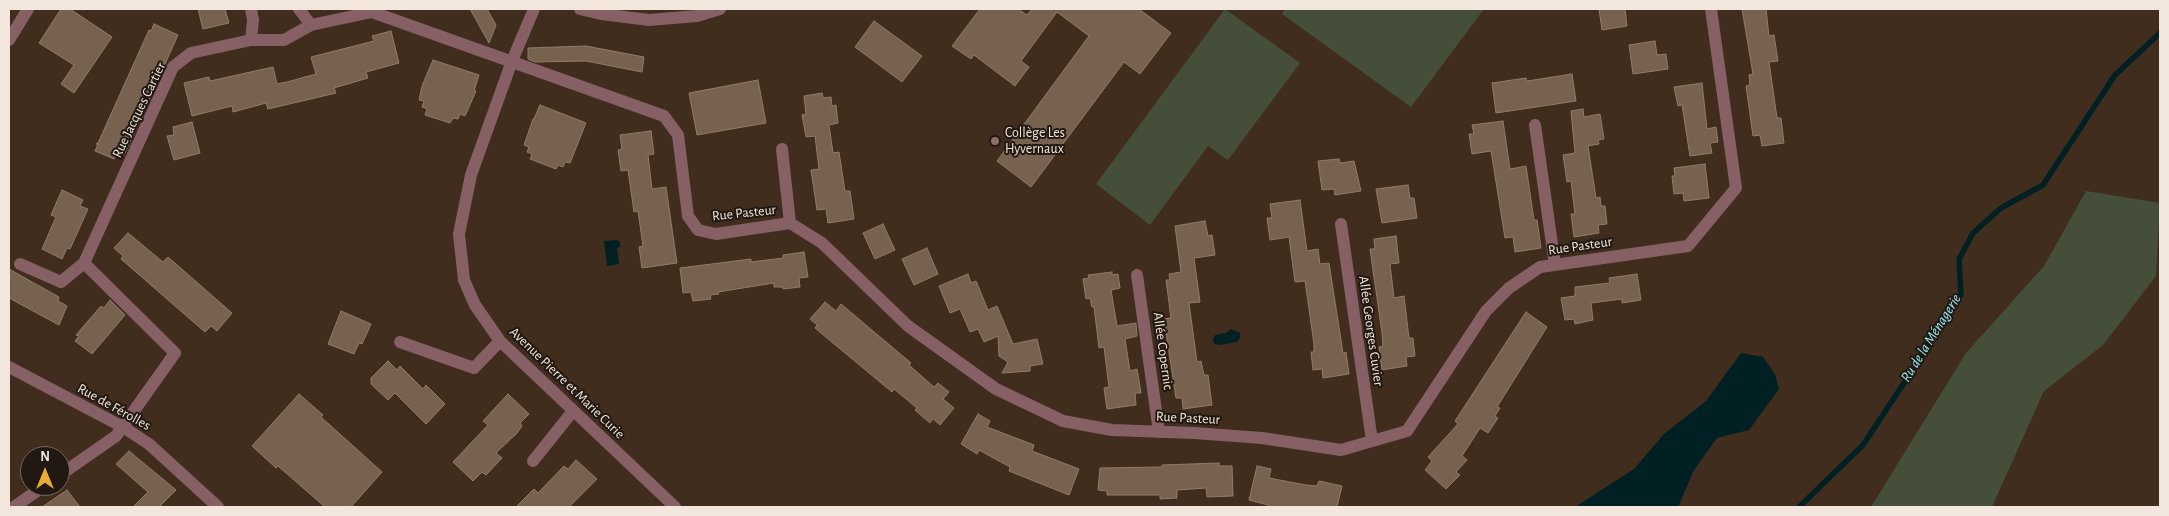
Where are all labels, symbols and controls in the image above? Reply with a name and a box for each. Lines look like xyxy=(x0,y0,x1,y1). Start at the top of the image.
street label: Rue Jacques Cartier xyxy=(109,59,169,161)
place label: Collège Les Hyvernaux xyxy=(1005,125,1065,158)
marker: Collège Les Hyvernaux xyxy=(989,135,1001,147)
street label: Rue Pasteur xyxy=(711,201,777,225)
street label: Rue Pasteur xyxy=(1547,233,1613,259)
street label: Allée Georges Cuvier xyxy=(1355,275,1387,387)
water label: Ru de la Ménagerie xyxy=(1897,291,1965,385)
street label: Allée Copernic xyxy=(1149,311,1177,391)
street label: Avenue Pierre et Marie Curie xyxy=(506,324,628,442)
street label: Rue de Férolles xyxy=(74,380,154,434)
street label: Rue Pasteur xyxy=(1156,408,1220,428)
north arrow xyxy=(20,446,70,496)
text: N xyxy=(40,450,50,464)

